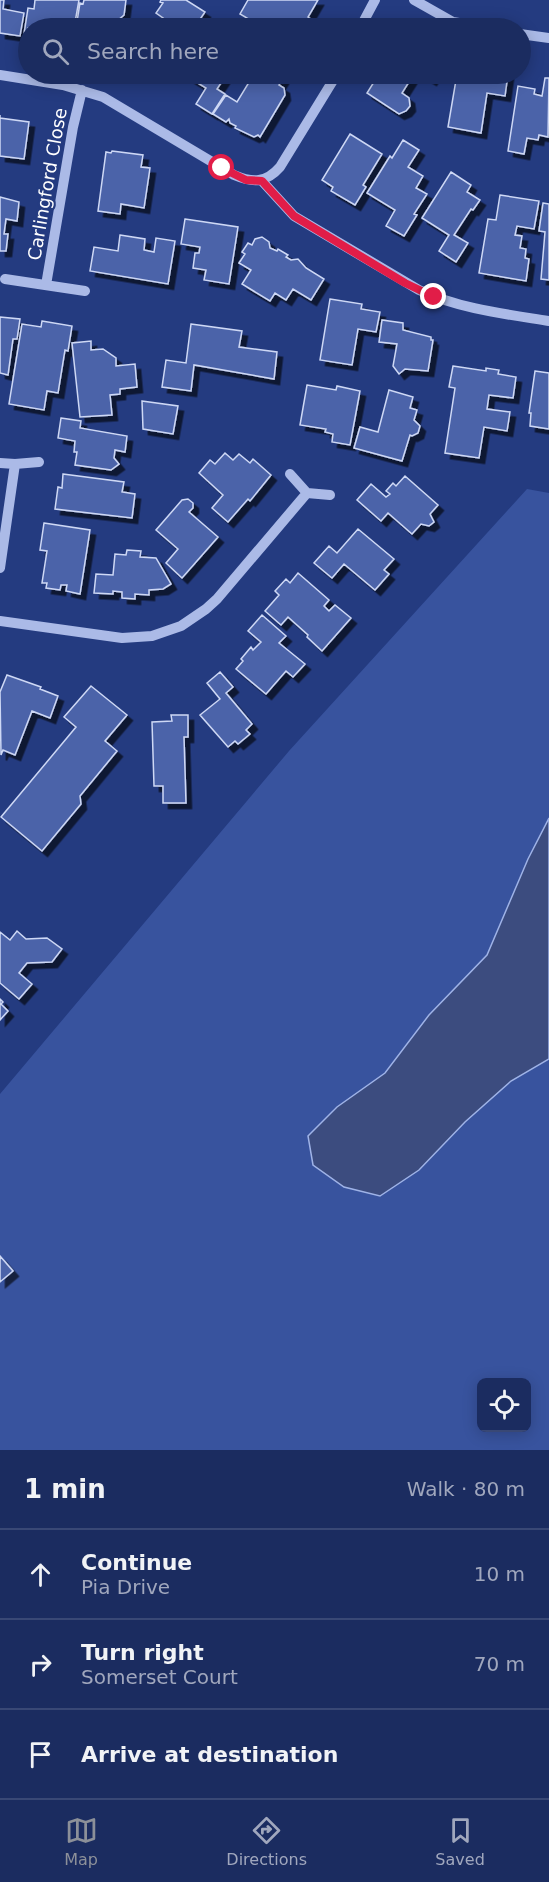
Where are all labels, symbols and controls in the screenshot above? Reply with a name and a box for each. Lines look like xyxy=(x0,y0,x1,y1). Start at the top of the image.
search box xyxy=(18,18,531,84)
icon: search xyxy=(39,35,72,68)
text: Search here xyxy=(87,39,219,64)
street label: Carlingford Close xyxy=(23,106,71,262)
route start xyxy=(208,154,234,180)
route end xyxy=(420,283,446,309)
map controls xyxy=(477,1378,531,1432)
button: locate xyxy=(477,1378,531,1432)
text: 1 min xyxy=(24,1474,106,1504)
text: Walk · 80 m xyxy=(407,1477,525,1501)
text: Continue xyxy=(81,1550,192,1575)
icon: ahead xyxy=(24,1558,57,1591)
text: 10 m xyxy=(474,1562,525,1586)
text: Pia Drive xyxy=(81,1575,170,1599)
text: Turn right xyxy=(81,1640,204,1665)
icon: right xyxy=(24,1648,57,1681)
text: 70 m xyxy=(474,1652,525,1676)
text: Somerset Court xyxy=(81,1665,238,1689)
icon: arrive xyxy=(24,1738,57,1771)
text: Arrive at destination xyxy=(81,1742,338,1767)
tab: Map xyxy=(64,1814,98,1869)
tab: Directions xyxy=(226,1814,307,1869)
tab: Saved xyxy=(435,1814,485,1869)

